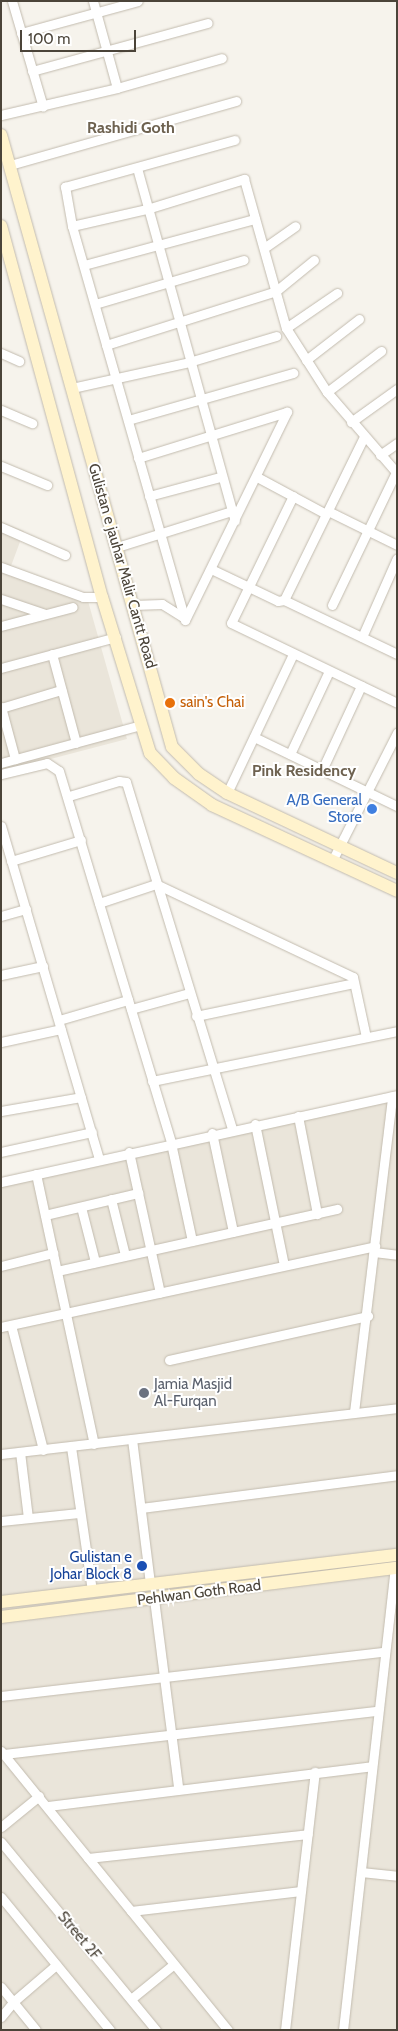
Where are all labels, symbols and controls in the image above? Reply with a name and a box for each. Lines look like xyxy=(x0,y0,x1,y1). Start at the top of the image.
scale bar xyxy=(22,20,139,52)
text: 100 m xyxy=(28,30,70,48)
district label: Rashidi Goth xyxy=(87,118,175,138)
street label: Gulistan e jauhar Malir Cantt Road xyxy=(84,461,160,671)
place label: sain's Chai xyxy=(180,694,244,712)
marker: sain's Chai xyxy=(164,697,176,709)
district label: Pink Residency xyxy=(252,761,356,781)
place label: A/B General Store xyxy=(286,791,362,826)
marker: A/B General Store xyxy=(366,803,378,815)
place label: Jamia Masjid Al-Furqan xyxy=(154,1375,232,1410)
marker: Jamia Masjid Al-Furqan xyxy=(138,1387,150,1399)
place label: Gulistan e Johar Block 8 xyxy=(50,1548,132,1583)
marker: Gulistan e Johar Block 8 xyxy=(136,1560,148,1572)
street label: Pehlwan Goth Road xyxy=(136,1576,262,1610)
street label: Street 2F xyxy=(54,1908,104,1964)

